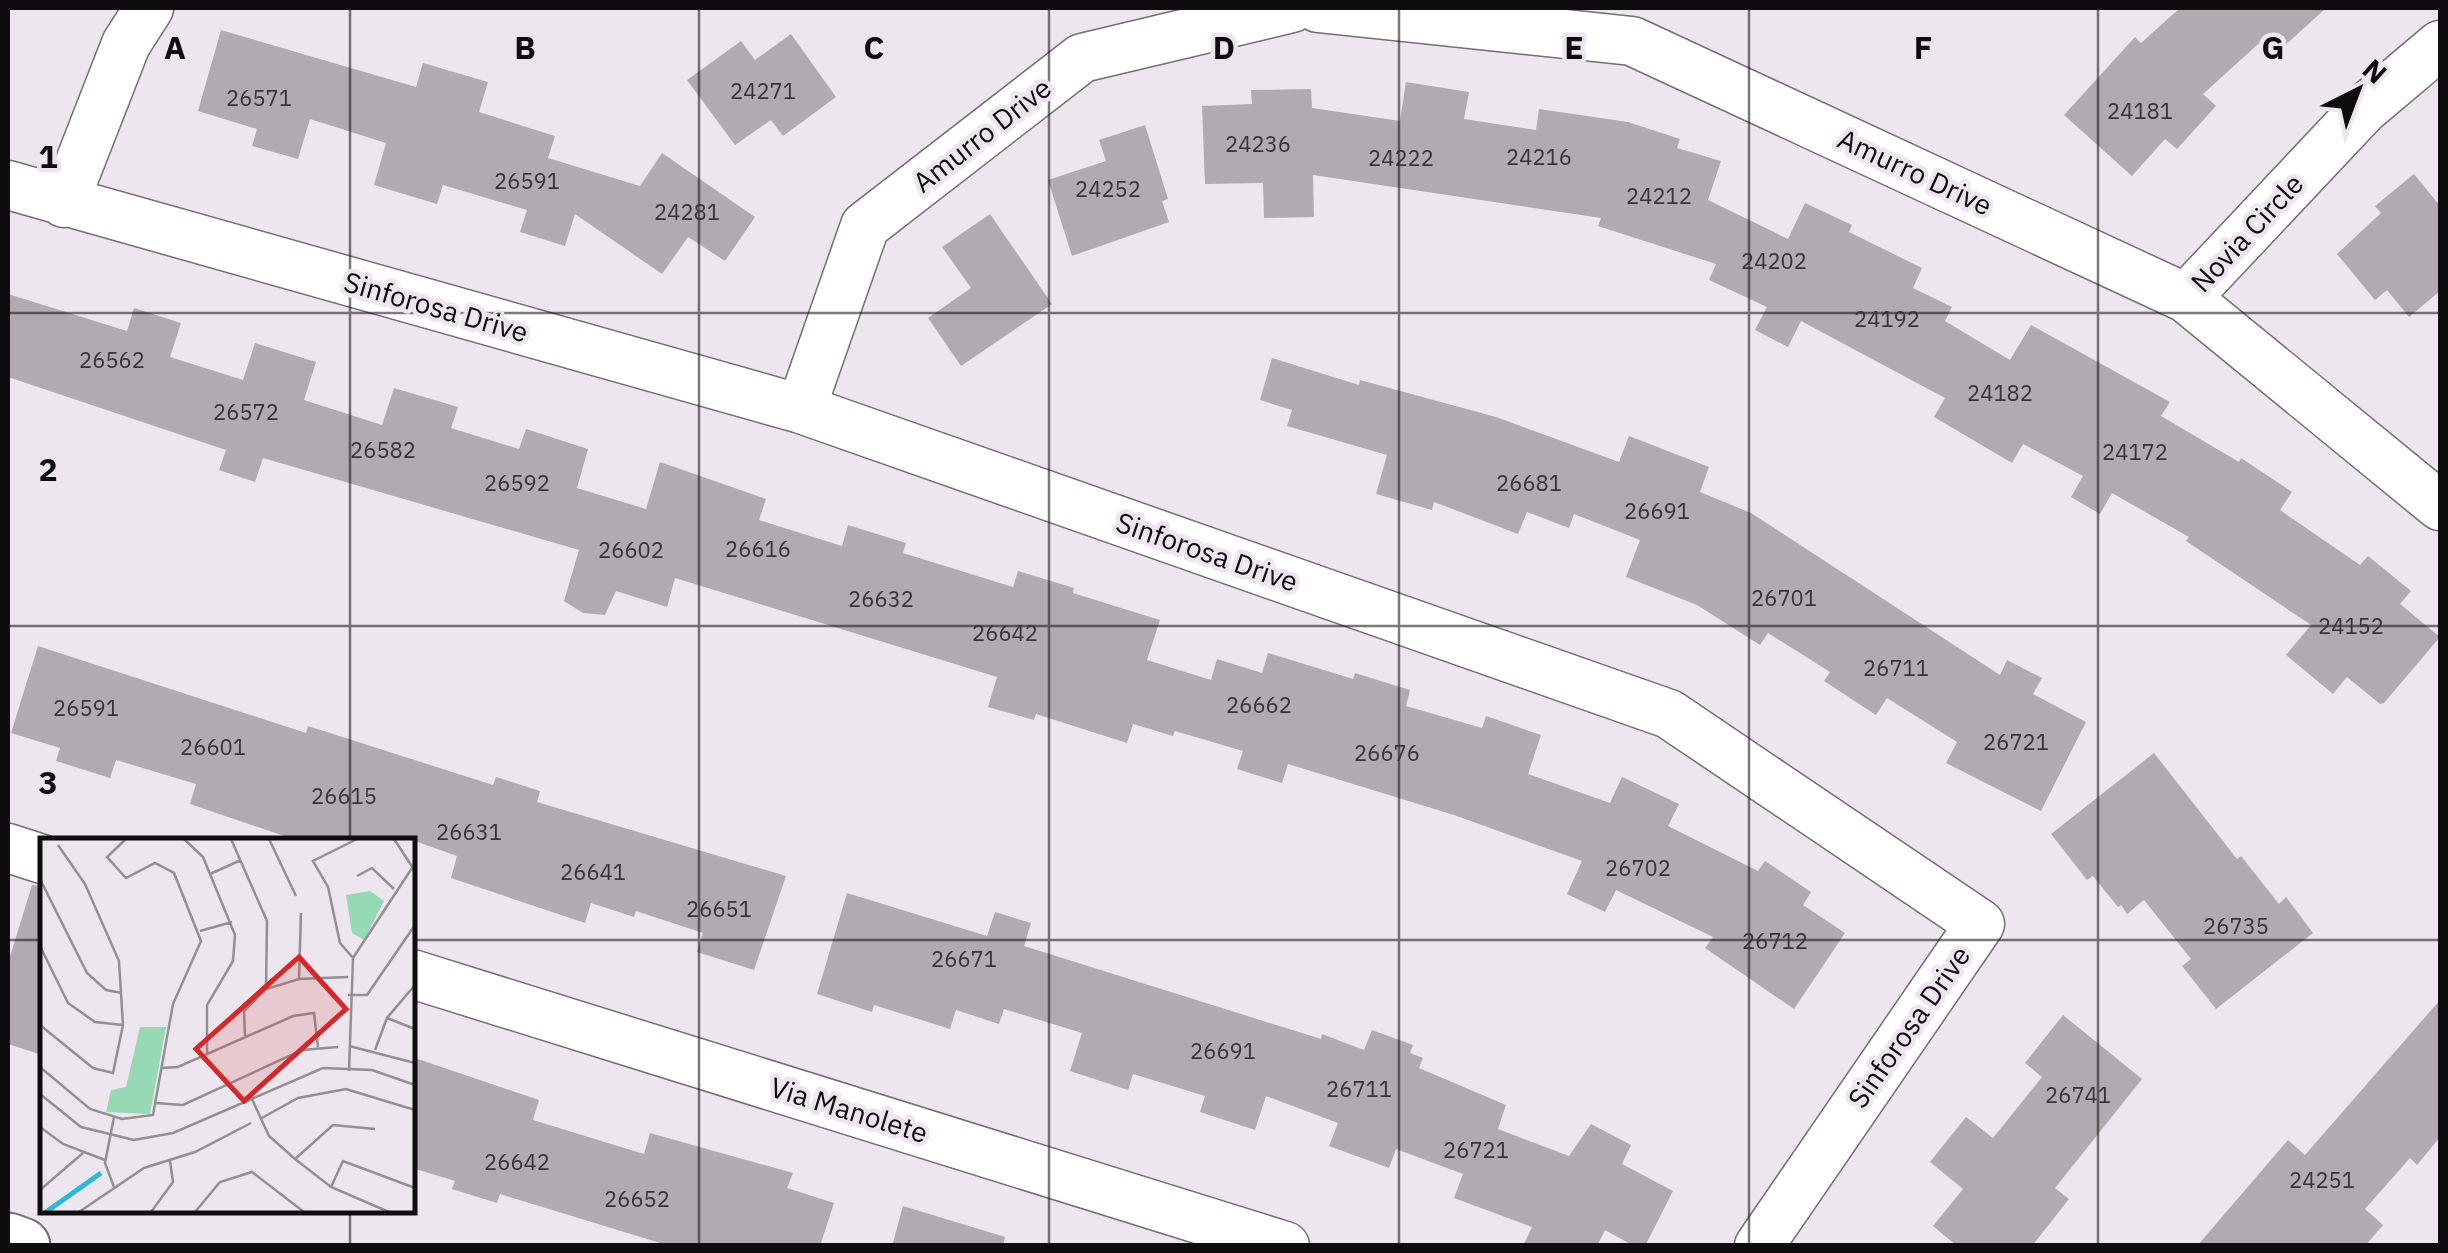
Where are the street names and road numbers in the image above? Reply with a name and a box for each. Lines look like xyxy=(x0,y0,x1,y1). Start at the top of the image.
street label: Amurro Drive xyxy=(905,69,1058,200)
street label: Amurro Drive xyxy=(1832,120,1998,223)
street label: Novia Circle xyxy=(2182,165,2311,300)
street label: Sinforosa Drive xyxy=(340,263,532,350)
street label: Sinforosa Drive xyxy=(1111,503,1303,600)
street label: Sinforosa Drive xyxy=(1839,938,1978,1115)
street label: Via Manolete xyxy=(766,1068,932,1151)

